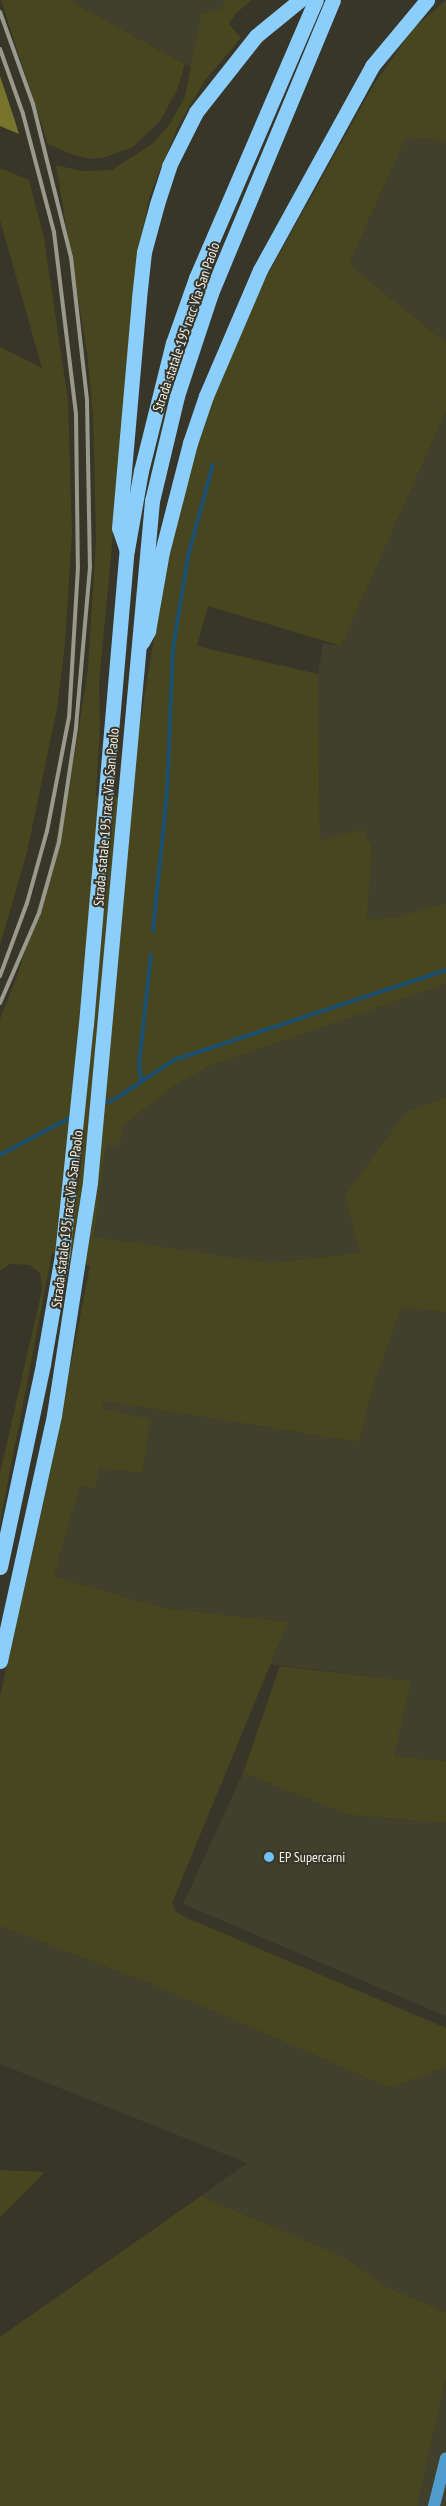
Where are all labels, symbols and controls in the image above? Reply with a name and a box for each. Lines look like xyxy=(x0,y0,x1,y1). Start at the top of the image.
street label: Strada statale 195 racc Via San Paolo xyxy=(149,240,223,414)
street label: Strada statale 195 racc Via San Paolo xyxy=(90,727,122,907)
street label: Strada statale 195 racc Via San Paolo xyxy=(48,1129,86,1309)
place label: EP Supercarni xyxy=(279,1849,346,1865)
marker: EP Supercarni xyxy=(263,1851,275,1863)

